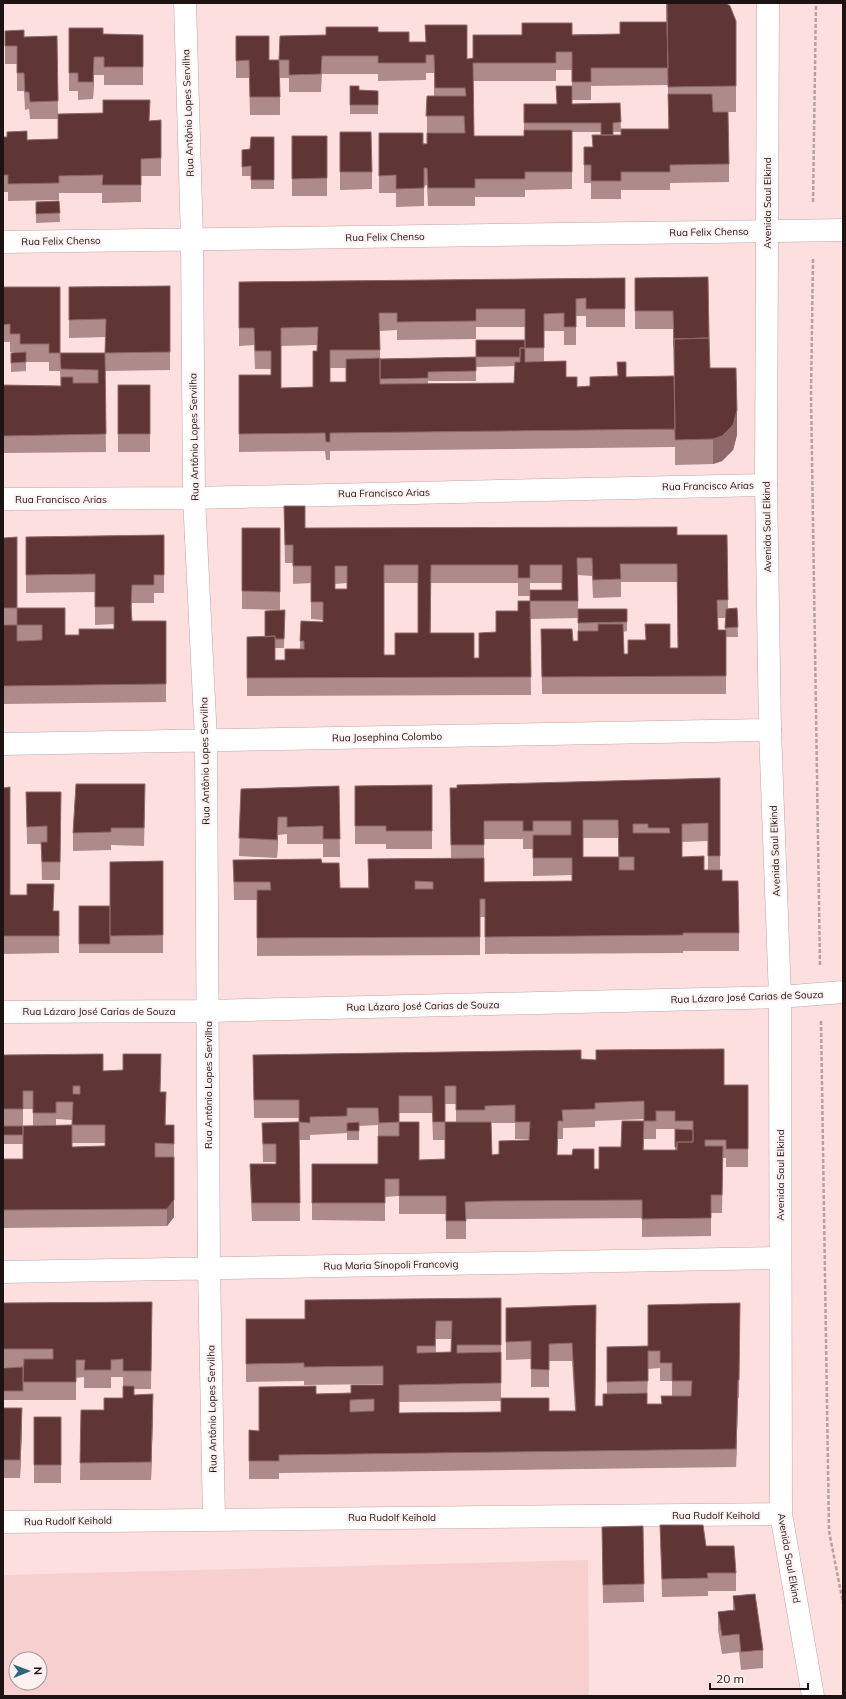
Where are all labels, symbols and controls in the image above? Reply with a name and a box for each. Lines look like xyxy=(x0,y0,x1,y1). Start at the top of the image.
street label: Rua Antônio Lopes Servilha xyxy=(179,49,197,177)
street label: Avenida Saul Elkind xyxy=(761,157,774,249)
street label: Rua Felix Chenso xyxy=(669,225,749,239)
street label: Rua Felix Chenso xyxy=(345,230,425,244)
street label: Rua Felix Chenso xyxy=(21,234,101,248)
street label: Rua Antônio Lopes Servilha xyxy=(186,373,202,501)
street label: Rua Francisco Arias xyxy=(662,479,754,493)
street label: Avenida Saul Elkind xyxy=(760,481,774,573)
street label: Rua Francisco Arias xyxy=(338,486,430,500)
street label: Rua Francisco Arias xyxy=(15,493,107,506)
street label: Rua Antônio Lopes Servilha xyxy=(197,697,213,825)
street label: Rua Josephina Colombo xyxy=(332,730,442,744)
street label: Avenida Saul Elkind xyxy=(767,805,783,897)
street label: Rua Lázaro José Carias de Souza xyxy=(670,988,824,1006)
street label: Rua Lázaro José Carias de Souza xyxy=(346,998,500,1014)
street label: Rua Lázaro José Carias de Souza xyxy=(23,1005,175,1018)
street label: Rua Antônio Lopes Servilha xyxy=(202,1021,215,1149)
street label: Avenida Saul Elkind xyxy=(774,1129,787,1221)
street label: Rua Maria Sinopoli Francovig xyxy=(323,1257,459,1273)
street label: Rua Antônio Lopes Servilha xyxy=(204,1345,220,1473)
street label: Rua Rudolf Keihold xyxy=(672,1509,760,1522)
street label: Rua Rudolf Keihold xyxy=(348,1511,436,1524)
street label: Avenida Saul Elkind xyxy=(775,1512,803,1604)
street label: Rua Rudolf Keihold xyxy=(24,1514,112,1528)
north arrow xyxy=(8,1651,48,1691)
scale bar xyxy=(710,1665,808,1691)
text: N xyxy=(31,1667,45,1675)
text: 20 m xyxy=(716,1671,744,1686)

